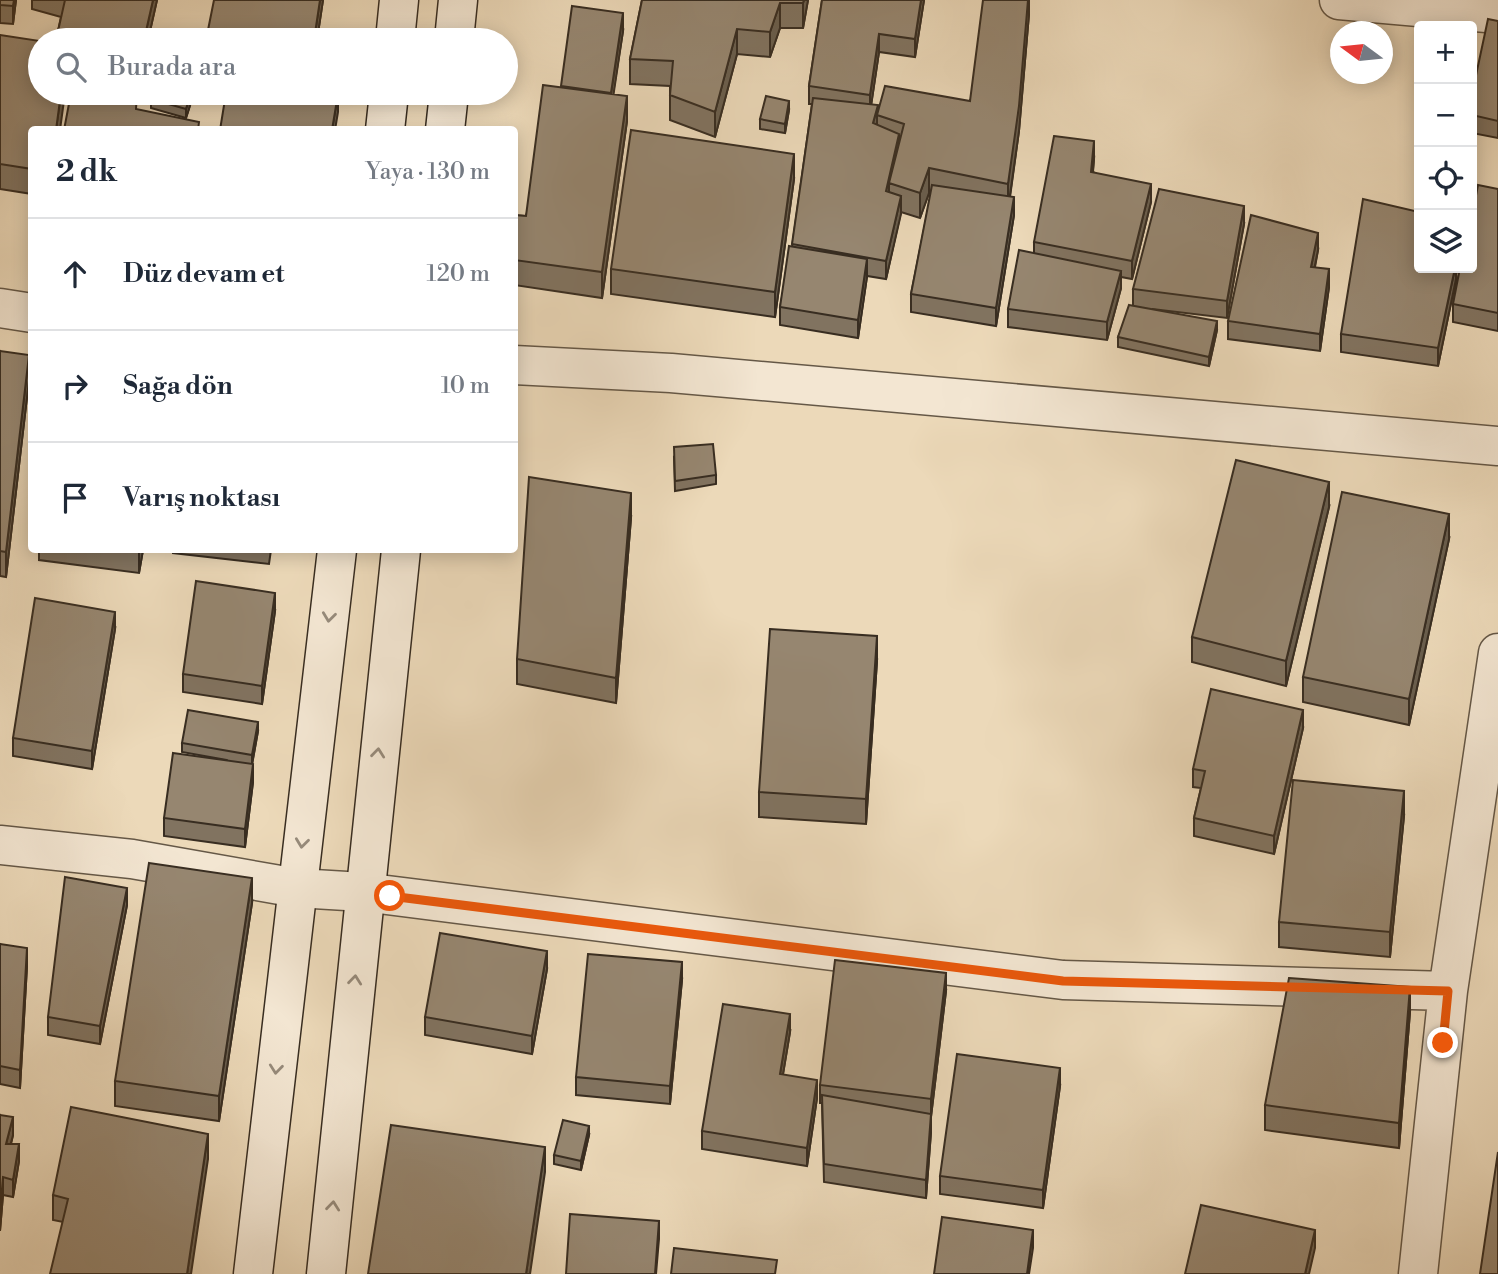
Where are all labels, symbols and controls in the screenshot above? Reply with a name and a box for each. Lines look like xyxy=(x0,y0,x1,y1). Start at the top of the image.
north arrow xyxy=(1330,21,1393,84)
map controls xyxy=(1414,21,1477,273)
button: + xyxy=(1414,21,1477,84)
search box xyxy=(28,28,518,105)
icon: search xyxy=(52,48,90,86)
text: Burada ara xyxy=(108,51,236,83)
button: − xyxy=(1414,84,1477,147)
button: locate xyxy=(1414,147,1477,210)
text: 2 dk xyxy=(56,153,117,191)
text: Yaya · 130 m xyxy=(366,158,490,186)
button: layers xyxy=(1414,210,1477,273)
icon: ahead xyxy=(56,255,94,293)
text: Düz devam et xyxy=(123,258,285,290)
text: 120 m xyxy=(426,260,490,288)
icon: right xyxy=(56,367,94,405)
text: Sağa dön xyxy=(123,370,233,402)
text: 10 m xyxy=(441,372,490,400)
icon: arrive xyxy=(56,479,94,517)
text: Varış noktası xyxy=(123,482,280,514)
one-way arrow xyxy=(321,611,336,623)
one-way arrow xyxy=(371,748,386,759)
one-way arrow xyxy=(295,838,310,849)
route start xyxy=(374,880,405,911)
one-way arrow xyxy=(347,974,362,985)
route end xyxy=(1427,1027,1458,1058)
one-way arrow xyxy=(269,1063,284,1075)
one-way arrow xyxy=(325,1200,340,1211)

